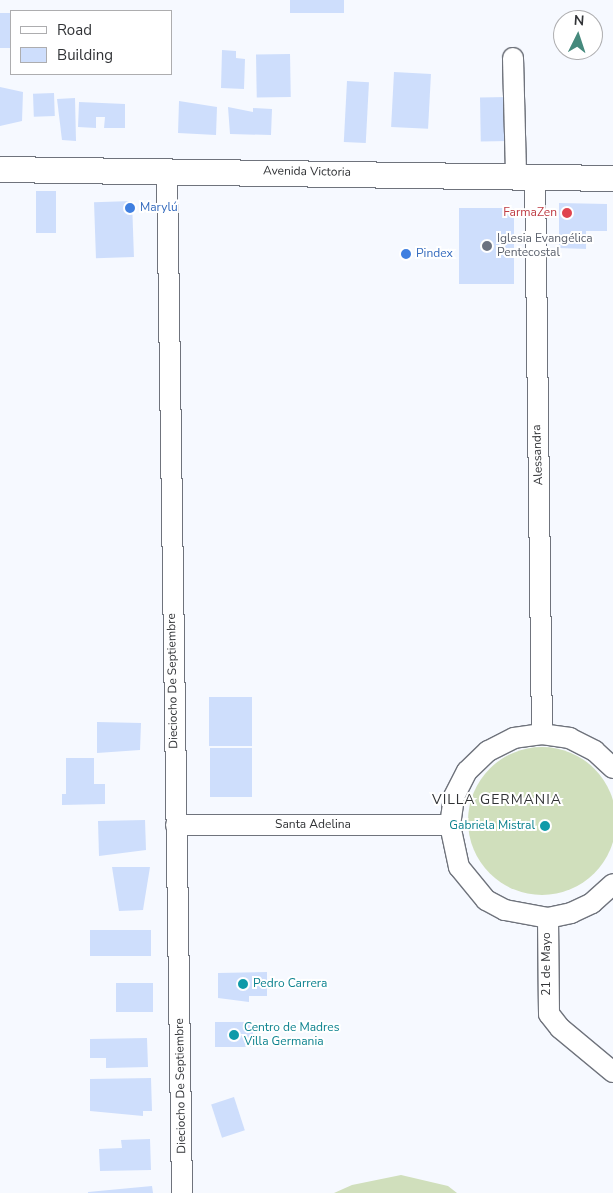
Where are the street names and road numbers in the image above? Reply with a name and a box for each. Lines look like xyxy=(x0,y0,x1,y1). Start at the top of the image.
street label: Avenida Victoria xyxy=(263,164,351,180)
street label: Alessandra xyxy=(530,424,546,486)
street label: Dieciocho De Septiembre xyxy=(165,613,181,749)
street label: Santa Adelina xyxy=(275,818,351,832)
street label: 21 de Mayo xyxy=(540,932,554,996)
street label: Dieciocho De Septiembre xyxy=(173,1018,189,1154)

